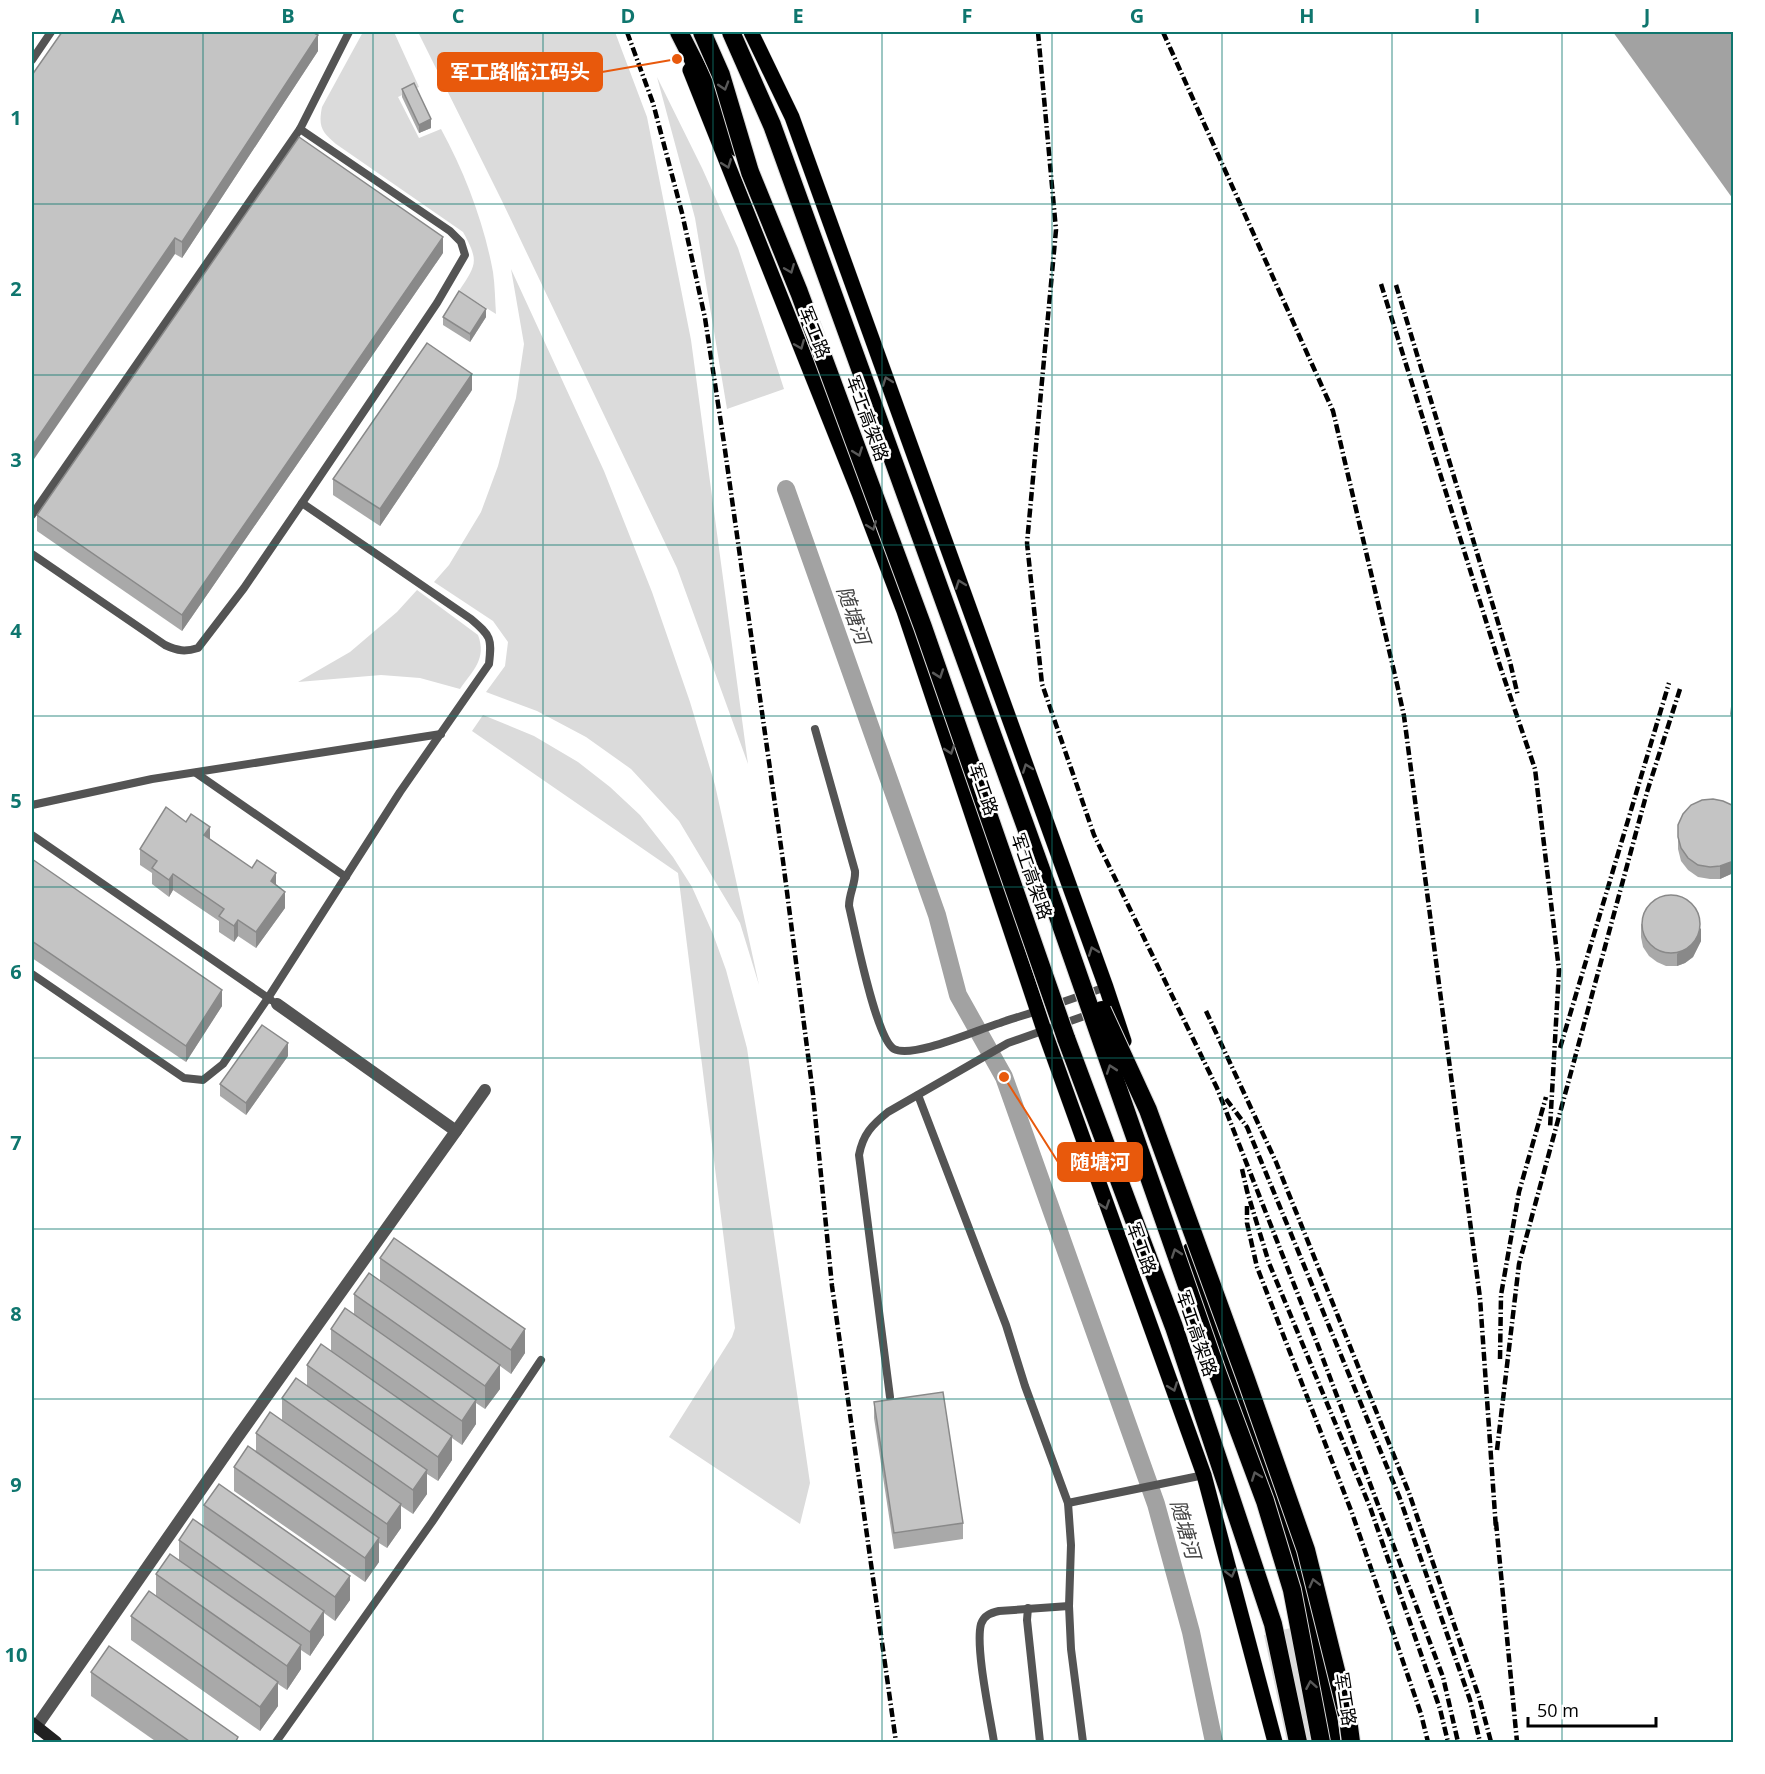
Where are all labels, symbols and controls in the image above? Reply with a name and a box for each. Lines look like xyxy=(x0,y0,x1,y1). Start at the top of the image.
text: A xyxy=(111,2,125,29)
text: B xyxy=(281,2,295,29)
text: C xyxy=(452,2,465,29)
text: D xyxy=(621,2,635,29)
text: E xyxy=(792,2,804,29)
text: F xyxy=(962,2,972,29)
text: G xyxy=(1130,2,1144,29)
text: H xyxy=(1299,2,1315,29)
text: I xyxy=(1474,2,1480,29)
text: J xyxy=(1642,2,1650,29)
callout: 军工路临江码头 xyxy=(438,53,602,91)
text: 军工路临江码头 xyxy=(450,58,590,85)
one-way arrow xyxy=(717,80,729,91)
text: 1 xyxy=(10,104,22,131)
one-way arrow xyxy=(720,158,732,169)
one-way arrow xyxy=(783,263,795,274)
text: 2 xyxy=(10,275,22,302)
street label: 军工路 xyxy=(794,302,836,362)
one-way arrow xyxy=(793,339,805,350)
street label: 军工高架路 xyxy=(841,372,895,464)
one-way arrow xyxy=(882,376,895,387)
text: 3 xyxy=(10,446,22,473)
one-way arrow xyxy=(851,446,863,457)
one-way arrow xyxy=(864,520,877,531)
one-way arrow xyxy=(955,580,968,590)
water label: 随塘河 xyxy=(831,582,878,652)
text: 4 xyxy=(10,617,22,644)
one-way arrow xyxy=(932,668,945,679)
one-way arrow xyxy=(943,744,955,755)
street label: 军工路 xyxy=(964,760,1004,818)
one-way arrow xyxy=(1021,763,1034,774)
text: 5 xyxy=(10,787,22,814)
street label: 军工高架路 xyxy=(1006,830,1058,922)
one-way arrow xyxy=(1088,946,1100,957)
text: 6 xyxy=(10,958,22,985)
one-way arrow xyxy=(1106,1064,1119,1075)
text: 7 xyxy=(10,1129,22,1156)
callout: 随塘河 xyxy=(1058,1143,1142,1181)
text: 随塘河 xyxy=(1070,1148,1130,1175)
one-way arrow xyxy=(1097,1199,1110,1209)
street label: 军工路 xyxy=(1121,1219,1163,1277)
one-way arrow xyxy=(1170,1248,1183,1259)
street label: 军工高架路 xyxy=(1171,1287,1223,1379)
text: 8 xyxy=(10,1300,22,1327)
one-way arrow xyxy=(1165,1382,1178,1392)
text: 9 xyxy=(10,1471,22,1498)
one-way arrow xyxy=(1251,1472,1263,1483)
water label: 随塘河 xyxy=(1165,1496,1208,1565)
one-way arrow xyxy=(1224,1567,1236,1578)
one-way arrow xyxy=(1309,1578,1322,1588)
text: 10 xyxy=(5,1641,27,1668)
street label: 军工路 xyxy=(1330,1670,1362,1728)
one-way arrow xyxy=(1305,1680,1318,1690)
scale bar xyxy=(1528,1690,1656,1728)
text: 50 m xyxy=(1537,1698,1579,1722)

